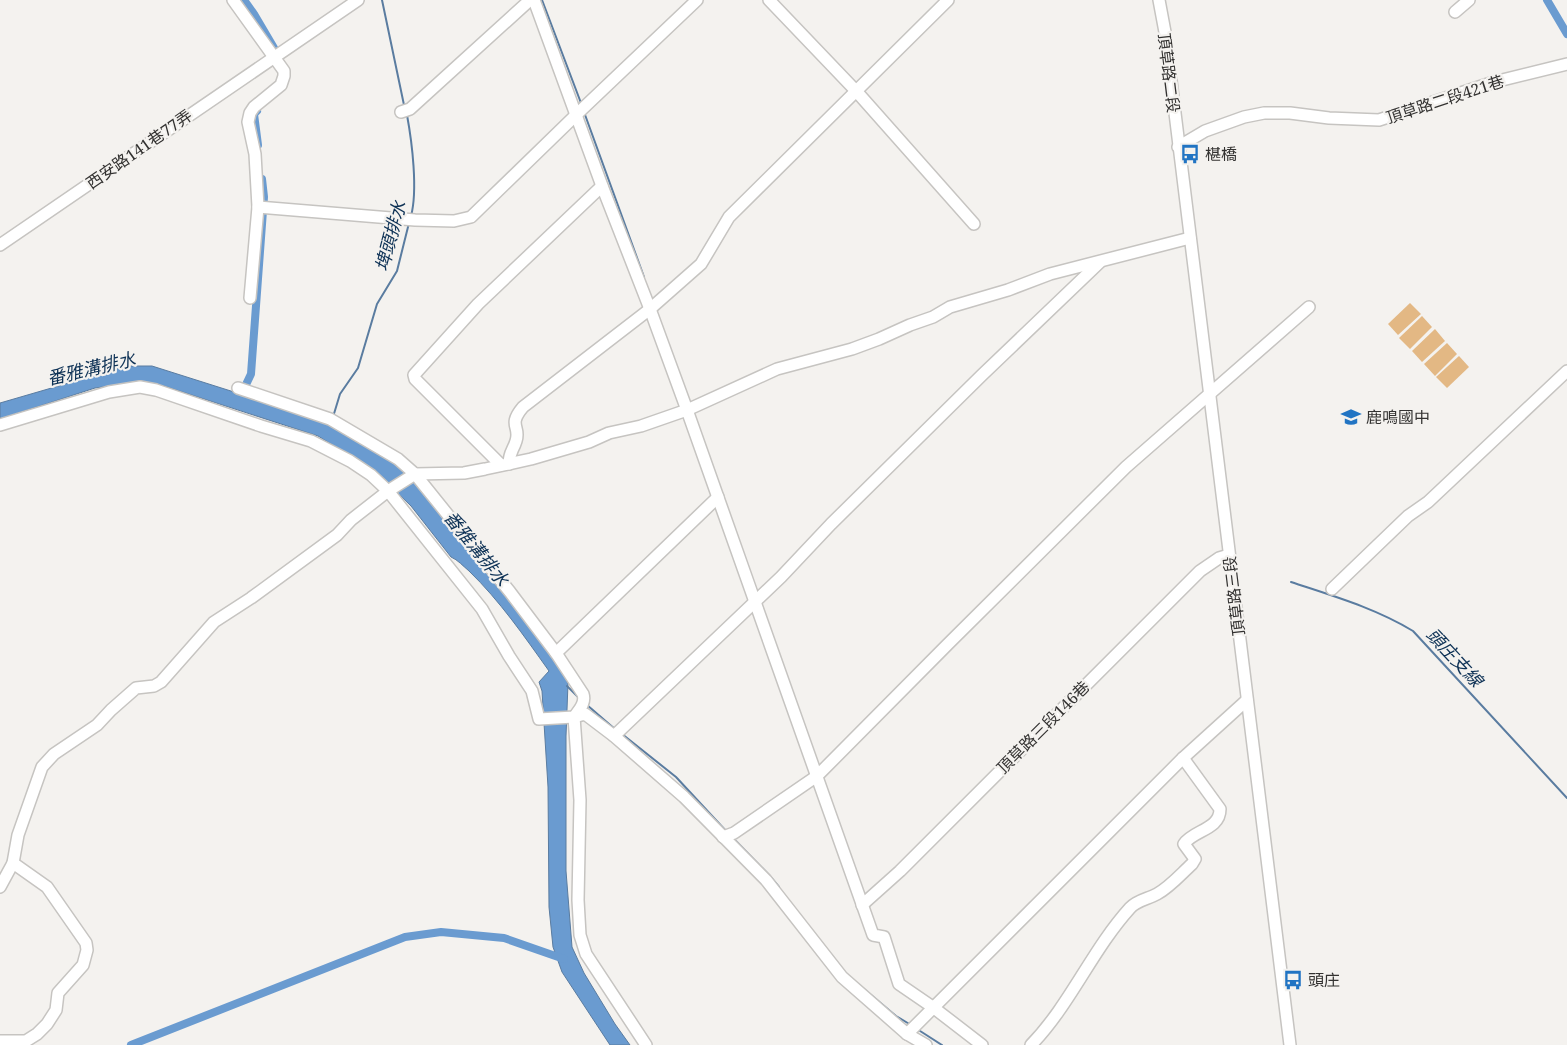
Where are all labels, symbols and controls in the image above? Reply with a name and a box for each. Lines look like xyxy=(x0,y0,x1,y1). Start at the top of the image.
street label: 頂草路二段 xyxy=(1153,32,1185,114)
street label: 頂草路二段421巷 xyxy=(1383,70,1507,128)
street label: 西安路141巷77弄 xyxy=(82,104,196,194)
bus stop icon: 椹橋 xyxy=(1179,143,1201,165)
place label: 椹橋 xyxy=(1205,143,1237,165)
water label: 埤頭排水 xyxy=(369,197,411,274)
water label: 番雅溝排水 xyxy=(44,346,139,390)
school or university icon: 鹿鳴國中 xyxy=(1340,406,1362,428)
place label: 鹿鳴國中 xyxy=(1366,406,1430,428)
water label: 番雅溝排水 xyxy=(439,505,515,591)
street label: 頂草路三段 xyxy=(1218,555,1250,637)
water label: 頭庄支線 xyxy=(1422,622,1490,693)
street label: 頂草路三段146巷 xyxy=(992,676,1094,778)
bus stop icon: 頭庄 xyxy=(1282,969,1304,991)
place label: 頭庄 xyxy=(1308,969,1340,991)

